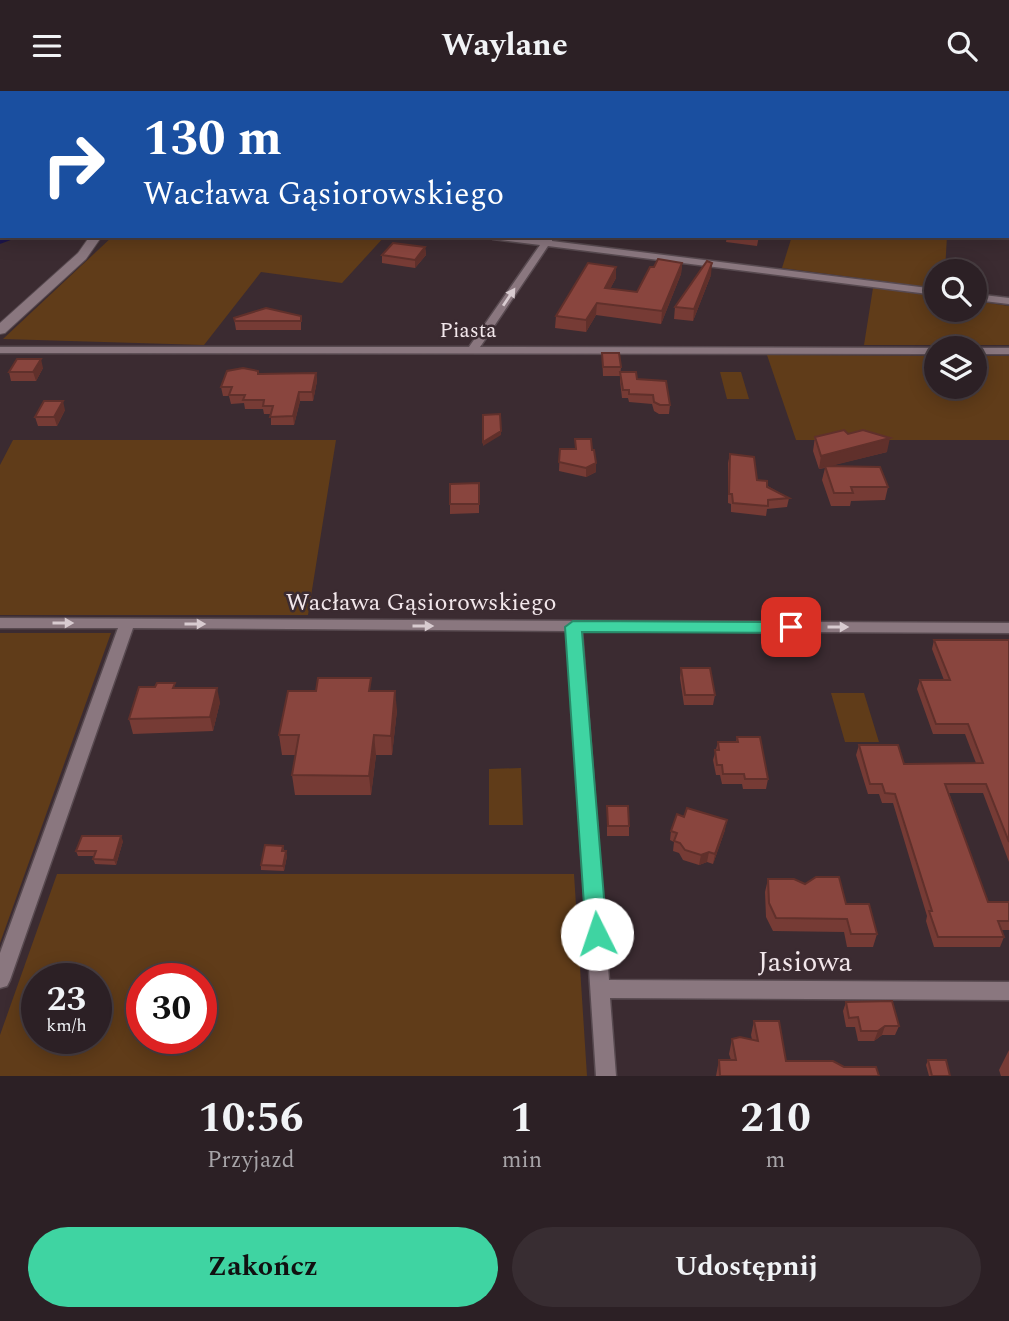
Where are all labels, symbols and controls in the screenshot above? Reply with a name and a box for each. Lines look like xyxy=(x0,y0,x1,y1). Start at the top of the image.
text: Waylane xyxy=(441,21,568,70)
icon: menu xyxy=(28,27,66,65)
icon: search xyxy=(943,27,981,65)
text: 130 m xyxy=(143,102,282,177)
icon: right xyxy=(28,119,119,210)
text: Wacława Gąsiorowskiego xyxy=(143,170,504,219)
map controls xyxy=(924,259,987,399)
button: search xyxy=(924,259,987,322)
one-way arrow xyxy=(503,287,516,307)
street label: Piasta xyxy=(440,315,497,347)
button: layers xyxy=(924,336,987,399)
street label: Wacława Gąsiorowskiego xyxy=(286,585,556,621)
pin xyxy=(761,597,821,657)
icon: arrive xyxy=(772,608,810,646)
one-way arrow xyxy=(53,617,75,629)
one-way arrow xyxy=(184,618,206,630)
one-way arrow xyxy=(412,620,434,632)
one-way arrow xyxy=(827,621,849,633)
position arrow xyxy=(560,897,634,971)
street label: Jasiowa xyxy=(758,941,853,984)
speed limit sign: 30 xyxy=(126,963,217,1054)
text: 23 xyxy=(47,973,86,1026)
text: km/h xyxy=(46,1012,87,1039)
text: 10:56 xyxy=(198,1087,304,1150)
text: 1 xyxy=(510,1087,534,1150)
text: 210 xyxy=(740,1087,811,1150)
text: Przyjazd xyxy=(207,1143,295,1178)
text: min xyxy=(502,1143,542,1178)
text: m xyxy=(766,1143,785,1178)
button: Zakończ xyxy=(28,1227,498,1307)
button: Udostępnij xyxy=(512,1227,981,1307)

